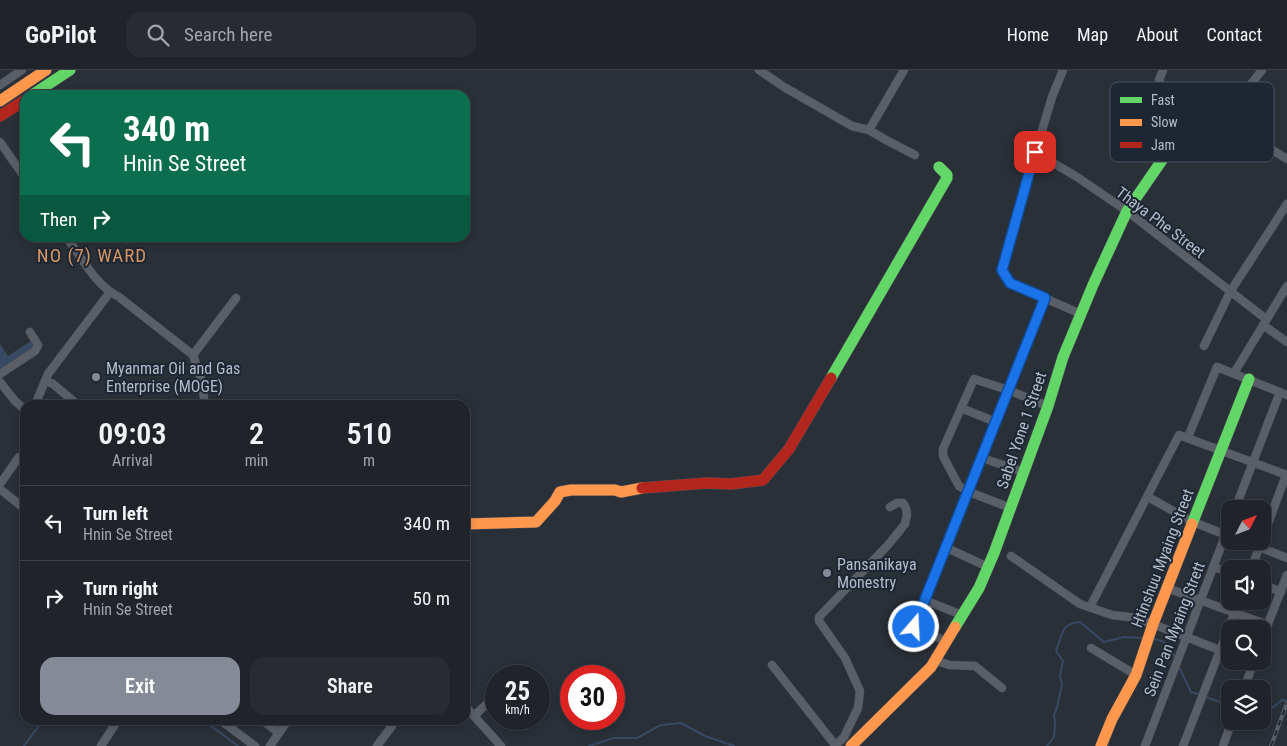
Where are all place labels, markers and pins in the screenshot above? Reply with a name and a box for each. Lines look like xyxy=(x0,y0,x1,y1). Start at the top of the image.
pin xyxy=(1014,131,1056,173)
place label: Myanmar Oil and Gas Enterprise (MOGE) xyxy=(106,359,240,396)
marker: Myanmar Oil and Gas Enterprise (MOGE) xyxy=(90,371,102,383)
place label: Pansanikaya Monestry xyxy=(837,555,917,592)
marker: Pansanikaya Monestry xyxy=(821,567,833,579)

